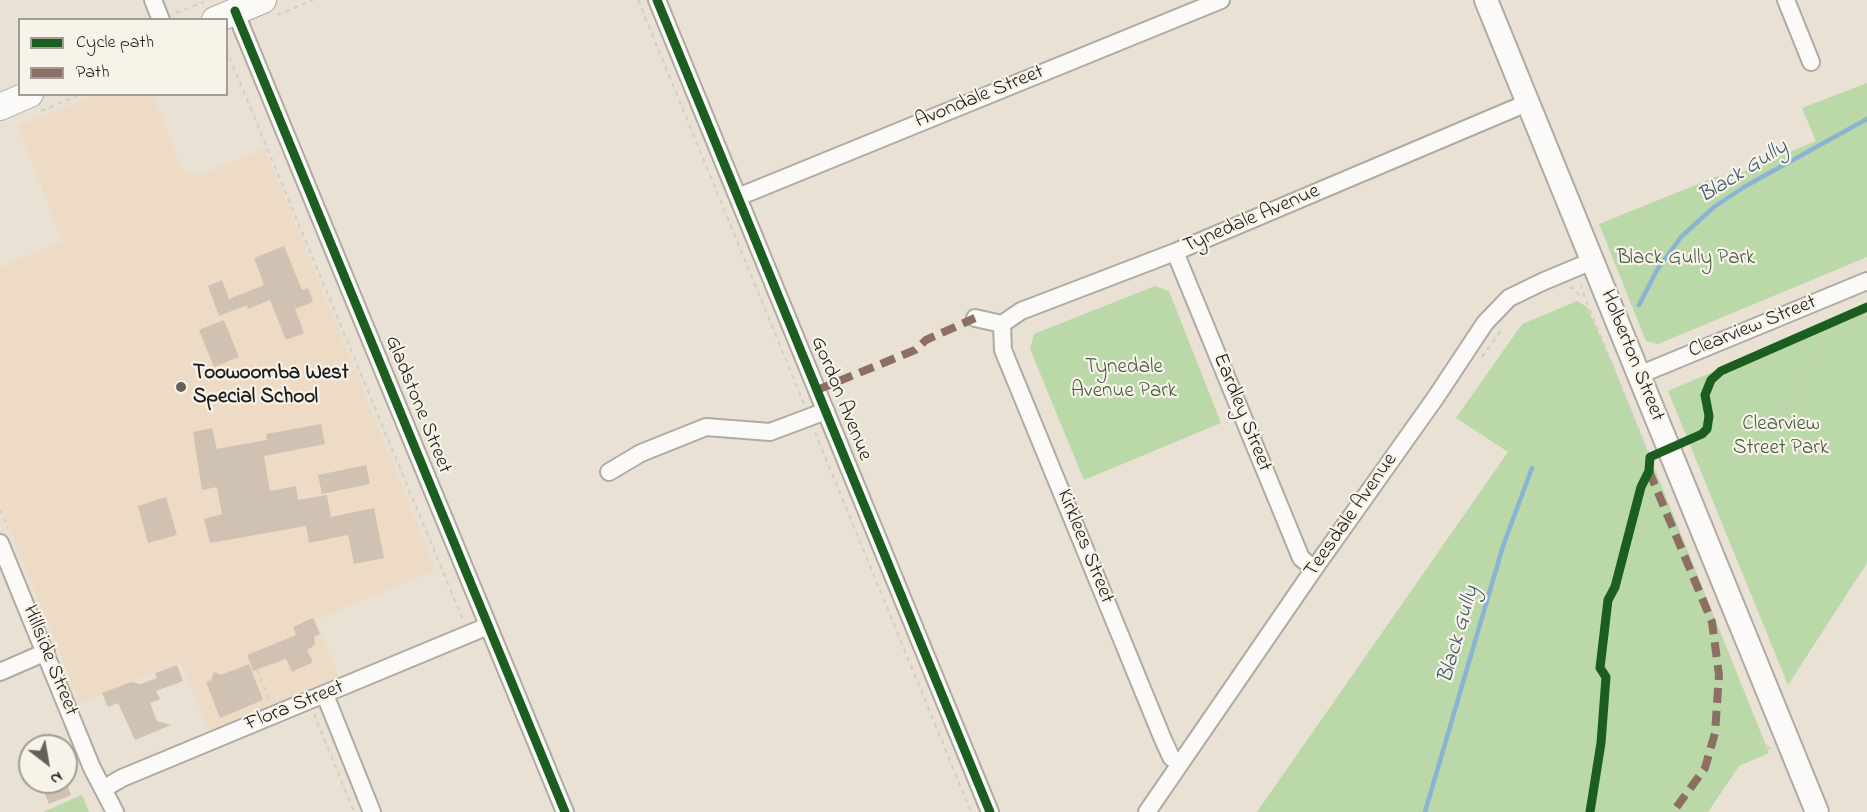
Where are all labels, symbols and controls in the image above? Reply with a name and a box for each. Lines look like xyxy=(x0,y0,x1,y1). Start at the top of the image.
legend xyxy=(18,18,228,96)
text: Cycle path xyxy=(76,30,154,56)
text: Path xyxy=(76,60,110,86)
street label: Avondale Street xyxy=(912,61,1048,135)
water label: Black Gully xyxy=(1695,135,1793,211)
street label: Tynedale Avenue xyxy=(1180,180,1324,260)
park label: Black Gully Park xyxy=(1617,247,1755,273)
street label: Holberton Street xyxy=(1593,287,1669,425)
street label: Clearview Street xyxy=(1685,291,1821,365)
street label: Gladstone Street xyxy=(378,332,456,478)
street label: Gordon Avenue xyxy=(804,333,876,465)
street label: Eardley Street xyxy=(1206,350,1276,476)
park label: Tynedale Avenue Park xyxy=(1071,356,1177,406)
place label: Toowoomba West Special School xyxy=(193,362,349,412)
marker: Toowoomba West Special School xyxy=(174,380,188,394)
park label: Clearview Street Park xyxy=(1733,413,1829,463)
street label: Teesdale Avenue xyxy=(1300,449,1404,583)
street label: Kirklees Street xyxy=(1050,486,1118,608)
water label: Black Gully xyxy=(1434,583,1486,687)
street label: Hillside Street xyxy=(15,602,83,720)
street label: Flora Street xyxy=(242,676,348,738)
north arrow xyxy=(18,734,78,794)
text: N xyxy=(45,765,67,791)

